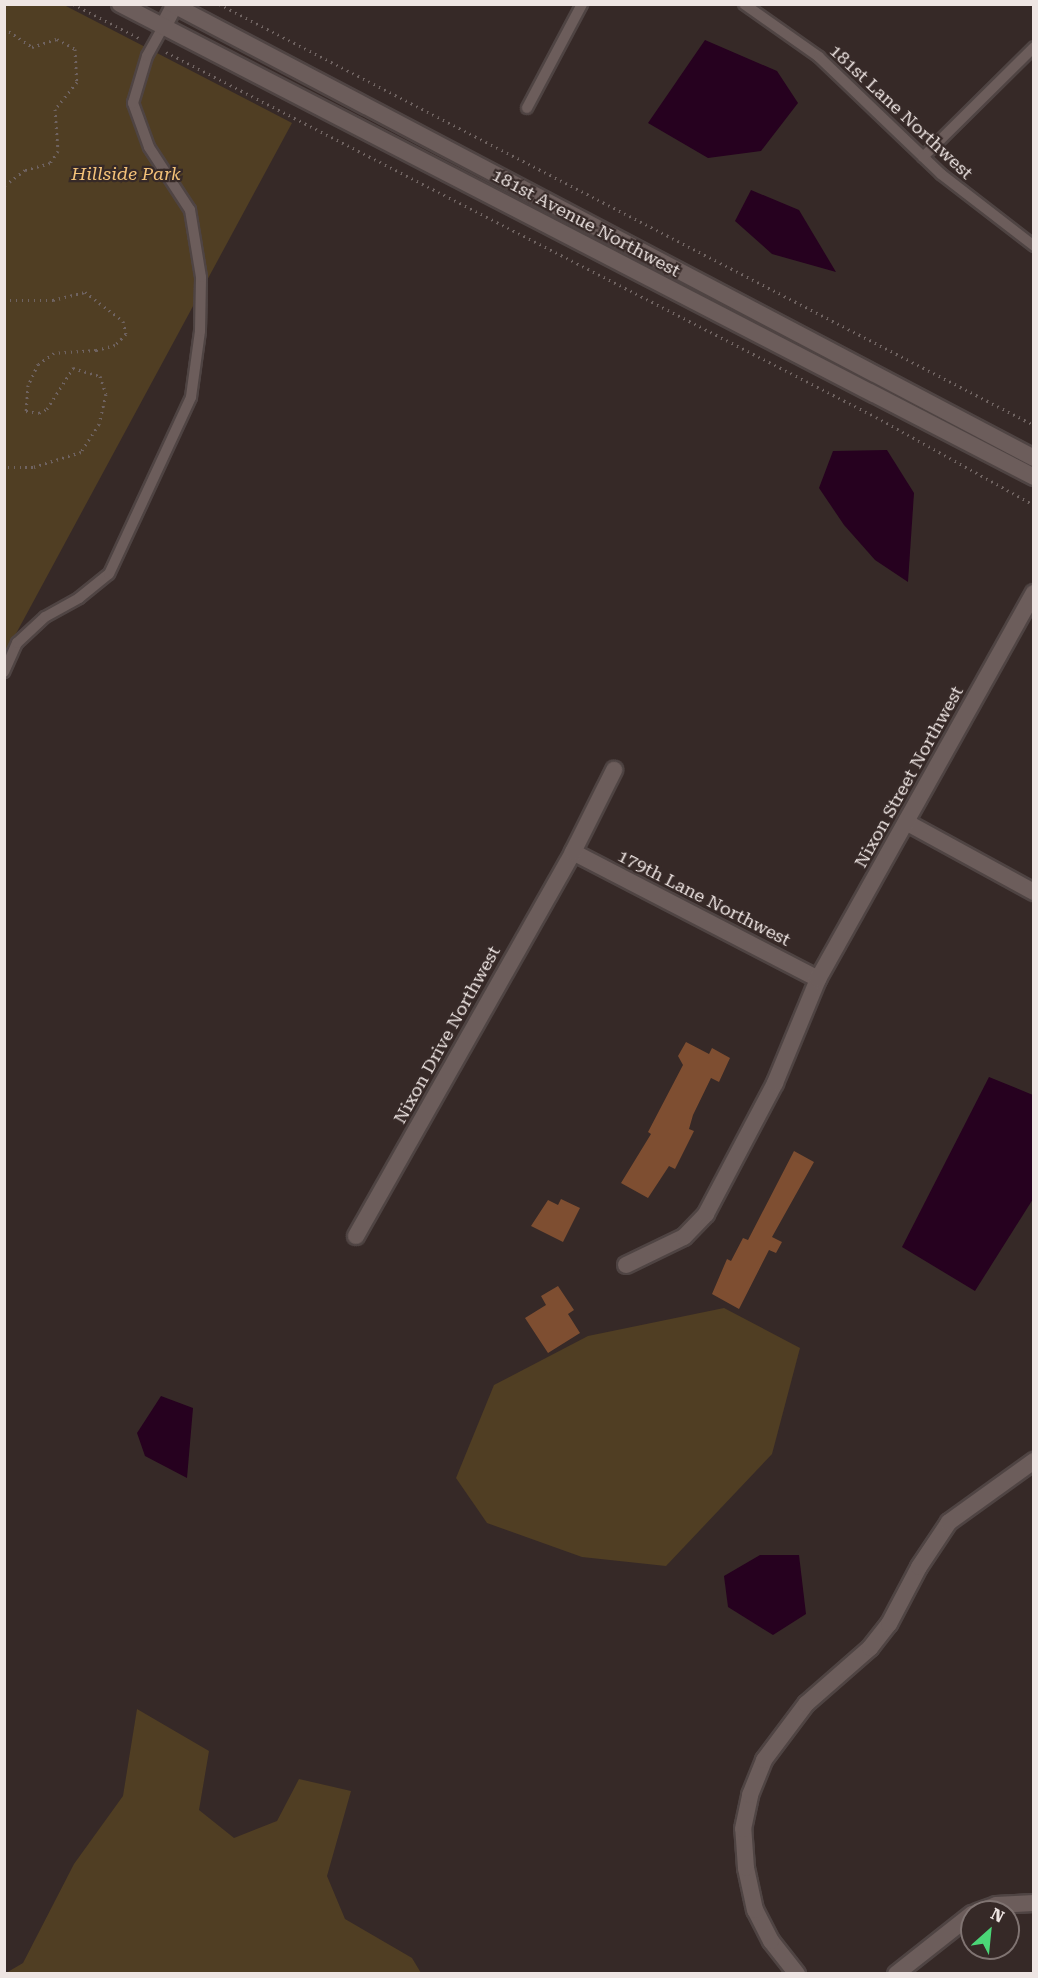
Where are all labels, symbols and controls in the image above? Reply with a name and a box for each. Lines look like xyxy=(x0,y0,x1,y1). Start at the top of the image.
street label: 181st Lane Northwest xyxy=(825,40,977,184)
park label: Hillside Park xyxy=(71,163,181,185)
street label: 181st Avenue Northwest xyxy=(488,164,684,282)
street label: Nixon Street Northwest xyxy=(850,682,968,872)
street label: 179th Lane Northwest xyxy=(614,845,794,951)
street label: Nixon Drive Northwest xyxy=(389,942,505,1128)
north arrow xyxy=(960,1900,1020,1960)
text: N xyxy=(988,1904,1007,1927)

